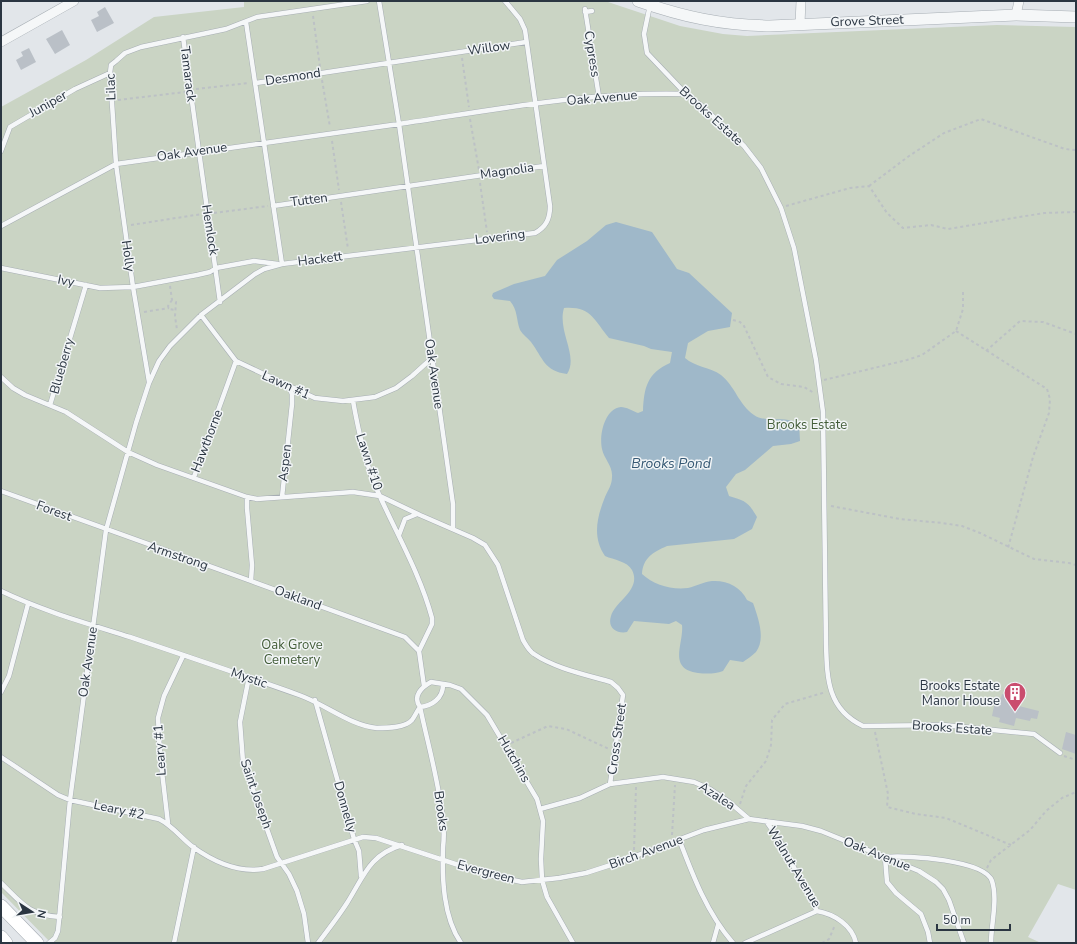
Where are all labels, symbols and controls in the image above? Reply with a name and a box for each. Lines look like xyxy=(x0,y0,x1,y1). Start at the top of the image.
street label: Grove Street xyxy=(830,11,904,31)
street label: Cypress xyxy=(579,30,605,78)
street label: Willow xyxy=(466,36,512,60)
street label: Tamarack xyxy=(176,45,200,103)
street label: Desmond xyxy=(264,64,322,90)
street label: Lilac xyxy=(102,73,120,101)
street label: Brooks Estate xyxy=(675,82,747,150)
street label: Juniper xyxy=(25,86,71,122)
street label: Oak Avenue xyxy=(566,86,638,110)
street label: Oak Avenue xyxy=(156,138,228,166)
street label: Magnolia xyxy=(479,158,535,184)
street label: Tutten xyxy=(289,188,329,212)
street label: Hemlock xyxy=(197,203,223,257)
street label: Lovering xyxy=(474,225,526,249)
street label: Holly xyxy=(117,239,139,273)
street label: Hackett xyxy=(297,247,344,271)
street label: Ivy xyxy=(56,271,76,292)
street label: Blueberry xyxy=(45,335,79,396)
street label: Oak Avenue xyxy=(420,338,448,410)
street label: Lawn #1 xyxy=(259,366,313,404)
street label: Hawthorne xyxy=(187,407,227,475)
park label: Brooks Estate xyxy=(767,416,847,434)
street label: Lawn #10 xyxy=(351,431,387,493)
street label: Aspen xyxy=(274,443,296,483)
water label: Brooks Pond xyxy=(631,454,712,473)
street label: Forest xyxy=(34,496,75,526)
street label: Armstrong xyxy=(145,537,211,575)
street label: Oakland xyxy=(272,581,324,615)
street label: Oak Avenue xyxy=(74,626,102,698)
park label: Oak Grove Cemetery xyxy=(261,636,323,669)
street label: Mystic xyxy=(228,663,270,693)
place label: Brooks Estate Manor House xyxy=(920,677,1000,710)
building icon: Brooks Estate Manor House xyxy=(1002,680,1028,713)
street label: Cross Street xyxy=(603,702,631,776)
street label: Brooks Estate xyxy=(911,716,993,740)
street label: Leary #1 xyxy=(149,724,171,776)
street label: Hutchins xyxy=(493,732,535,786)
street label: Saint Joseph xyxy=(236,757,276,831)
street label: Azalea xyxy=(695,778,739,814)
street label: Donnelly xyxy=(329,779,361,835)
street label: Brooks xyxy=(429,790,453,832)
street label: Leary #2 xyxy=(92,796,146,824)
street label: Walnut Avenue xyxy=(763,823,825,911)
street label: Birch Avenue xyxy=(607,830,685,874)
street label: Oak Avenue xyxy=(841,832,913,876)
street label: Evergreen xyxy=(455,856,517,888)
north arrow xyxy=(12,892,52,932)
scale bar xyxy=(937,906,1010,932)
text: N xyxy=(33,908,49,920)
text: 50 m xyxy=(943,912,971,928)

